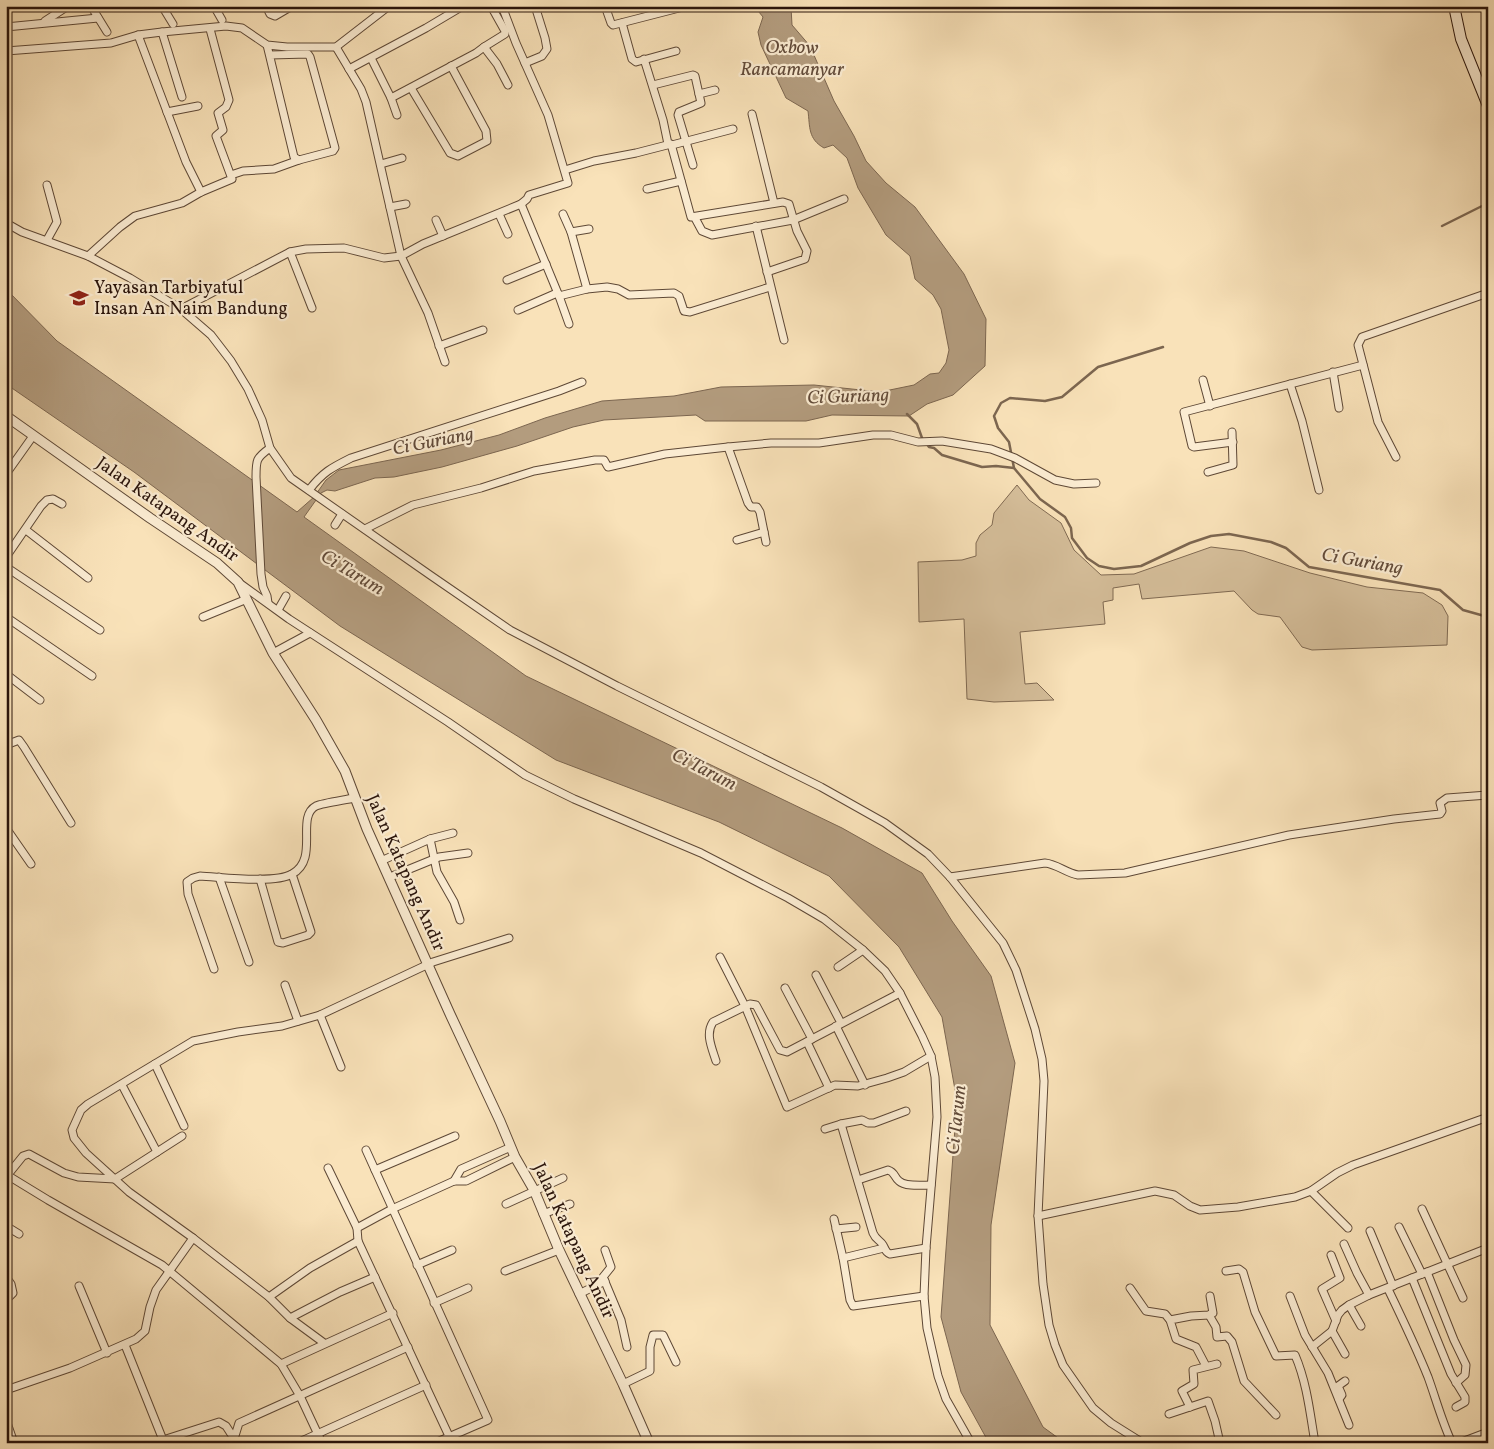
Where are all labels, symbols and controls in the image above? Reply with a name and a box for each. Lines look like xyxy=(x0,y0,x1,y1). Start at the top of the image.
water label: Oxbow Rancamanyar xyxy=(740,35,845,83)
place label: Yayasan Tarbiyatul Insan An Naim Bandung xyxy=(94,276,288,322)
school or university icon: Yayasan Tarbiyatul Insan An Naim Bandung xyxy=(68,287,90,309)
water label: Ci Guriang xyxy=(807,383,889,411)
water label: Ci Guriang xyxy=(390,421,476,463)
street label: Jalan Katapang Andir xyxy=(91,451,244,569)
water label: Ci Guriang xyxy=(1319,542,1405,582)
water label: Ci Tarum xyxy=(315,544,389,602)
water label: Ci Tarum xyxy=(667,743,741,797)
street label: Jalan Katapang Andir xyxy=(359,791,451,956)
water label: Ci Tarum xyxy=(940,1084,974,1156)
street label: Jalan Katapang Andir xyxy=(526,1159,620,1323)

